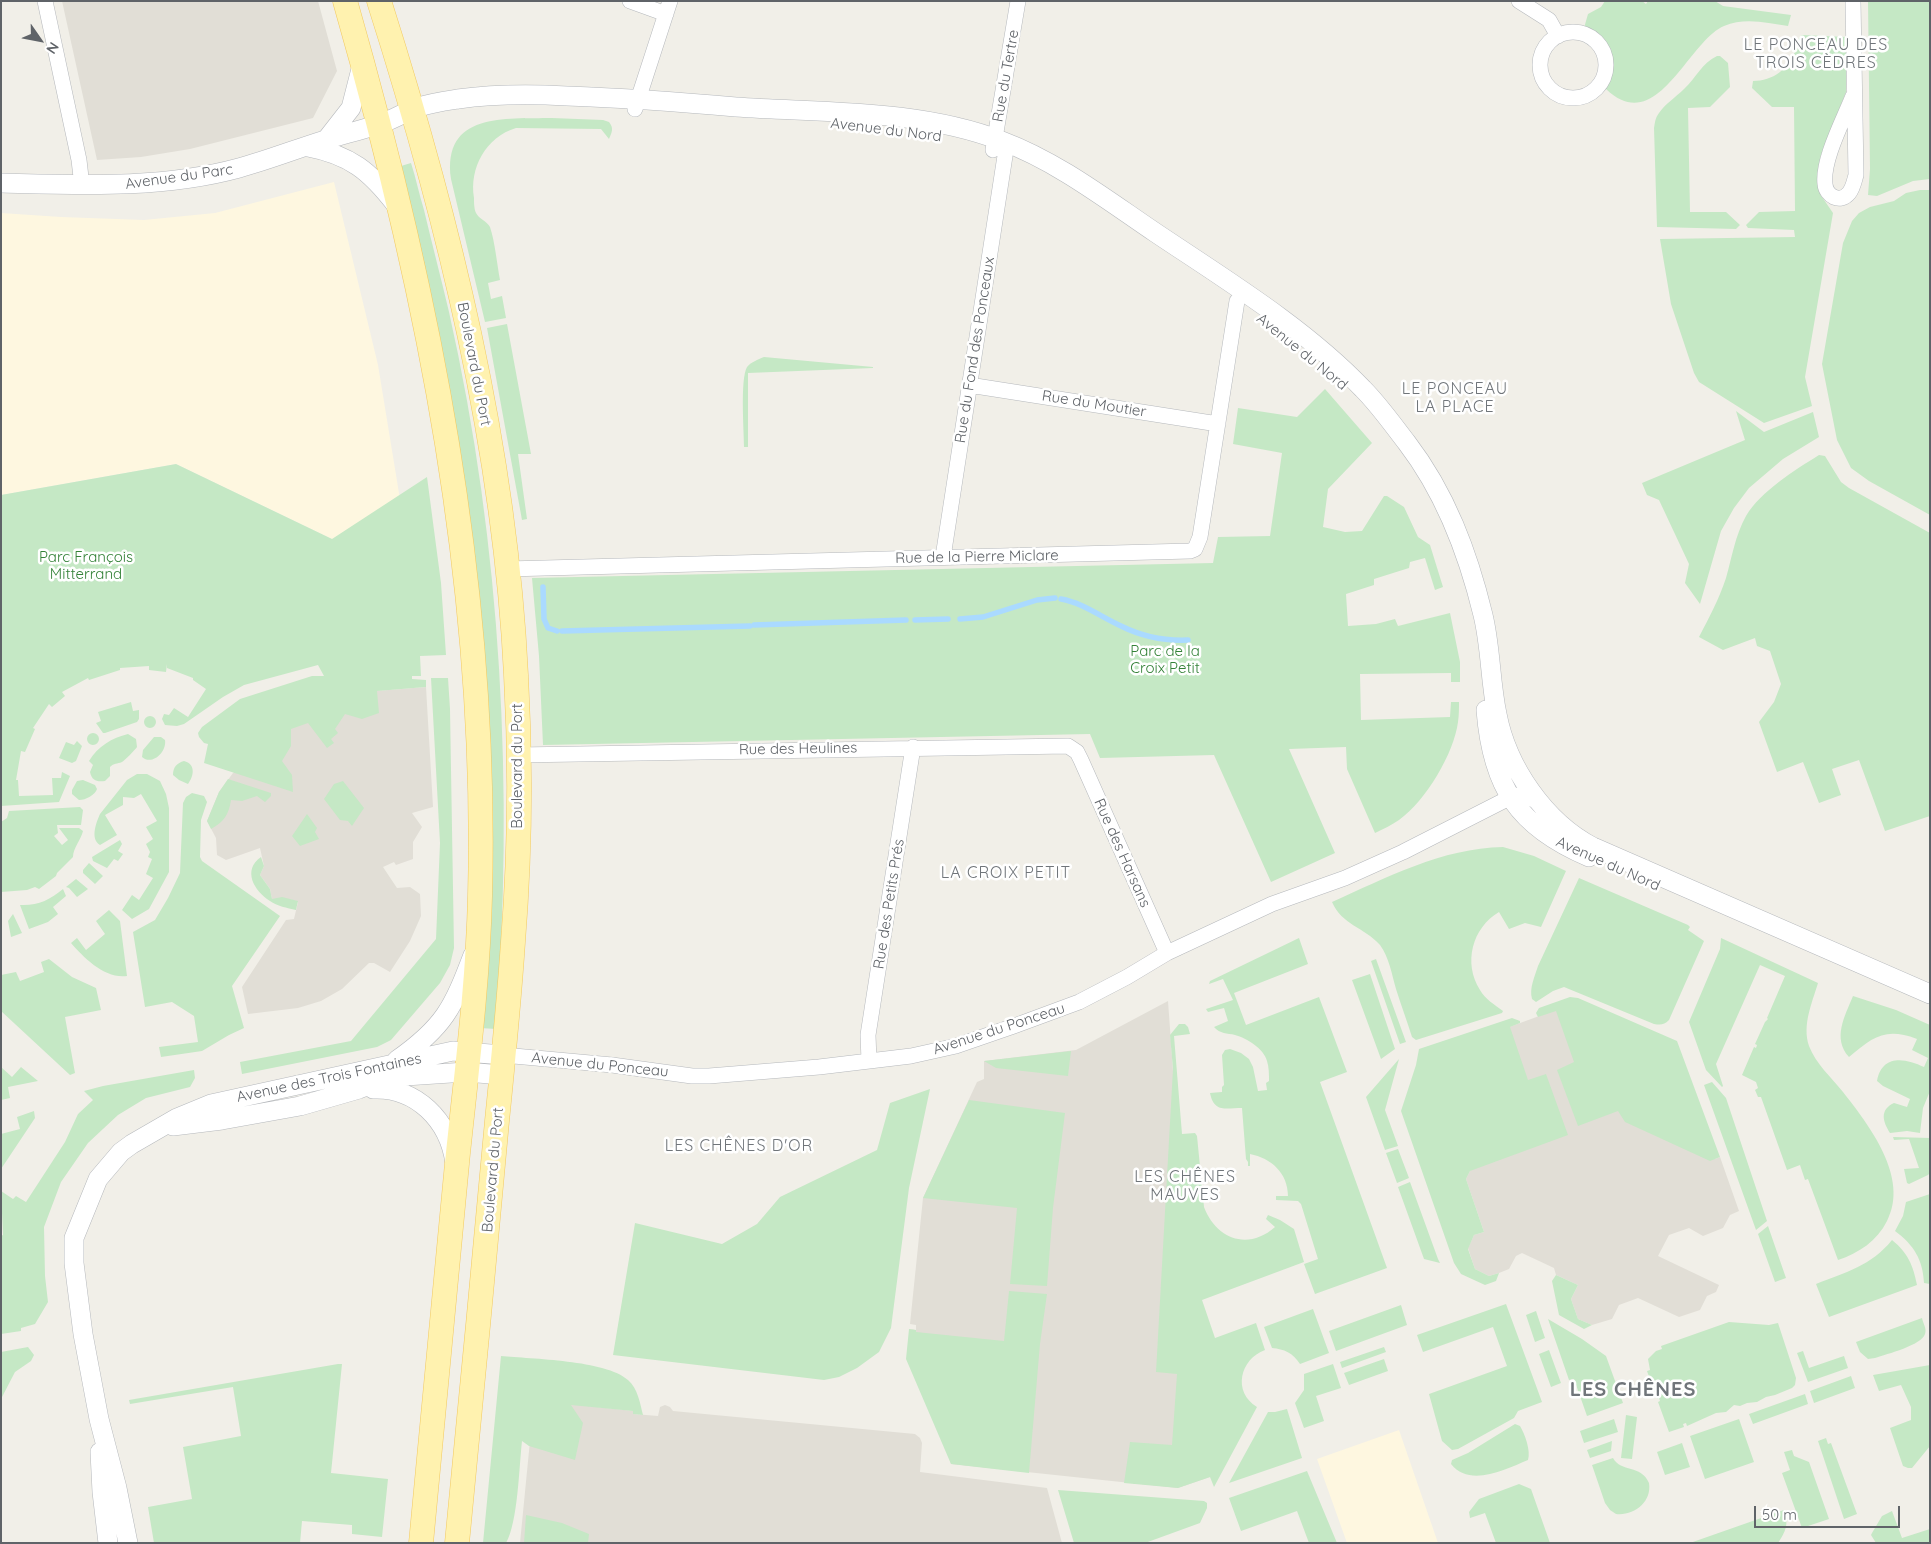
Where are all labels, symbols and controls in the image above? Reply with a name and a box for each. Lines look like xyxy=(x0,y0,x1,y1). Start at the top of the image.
north arrow xyxy=(15,15,65,65)
street label: Rue du Tertre xyxy=(989,28,1023,124)
district label: LE PONCEAU DES TROIS CÈDRES xyxy=(1742,35,1890,73)
text: N xyxy=(42,39,63,57)
street label: Avenue du Nord xyxy=(829,114,943,146)
street label: Avenue du Parc xyxy=(124,161,234,193)
street label: Rue du Fond des Ponceaux xyxy=(951,256,999,444)
street label: Boulevard du Port xyxy=(453,301,495,427)
street label: Avenue du Nord xyxy=(1253,310,1351,394)
district label: LE PONCEAU LA PLACE xyxy=(1400,379,1510,417)
street label: Rue du Moutier xyxy=(1040,387,1148,421)
street label: Rue de la Pierre Miclare xyxy=(895,547,1059,567)
park label: Parc François Mitterrand xyxy=(39,548,133,583)
park label: Parc de la Croix Petit xyxy=(1130,642,1200,677)
street label: Boulevard du Port xyxy=(508,703,526,829)
street label: Rue des Heulines xyxy=(739,739,857,759)
street label: Rue des Harsans xyxy=(1090,796,1154,910)
street label: Avenue du Nord xyxy=(1553,833,1663,895)
street label: Rue des Petits Prés xyxy=(870,838,908,970)
district label: LA CROIX PETIT xyxy=(939,863,1073,883)
street label: Avenue du Ponceau xyxy=(931,999,1067,1059)
street label: Avenue du Ponceau xyxy=(531,1049,669,1081)
street label: Avenue des Trois Fontaines xyxy=(235,1050,423,1106)
street label: Boulevard du Port xyxy=(479,1107,507,1233)
district label: LES CHÊNES D'OR xyxy=(663,1136,815,1156)
district label: LES CHÊNES MAUVES xyxy=(1133,1167,1237,1205)
district label: LES CHÊNES xyxy=(1568,1378,1698,1402)
scale bar xyxy=(1756,1496,1902,1528)
text: 50 m xyxy=(1762,1505,1797,1524)

